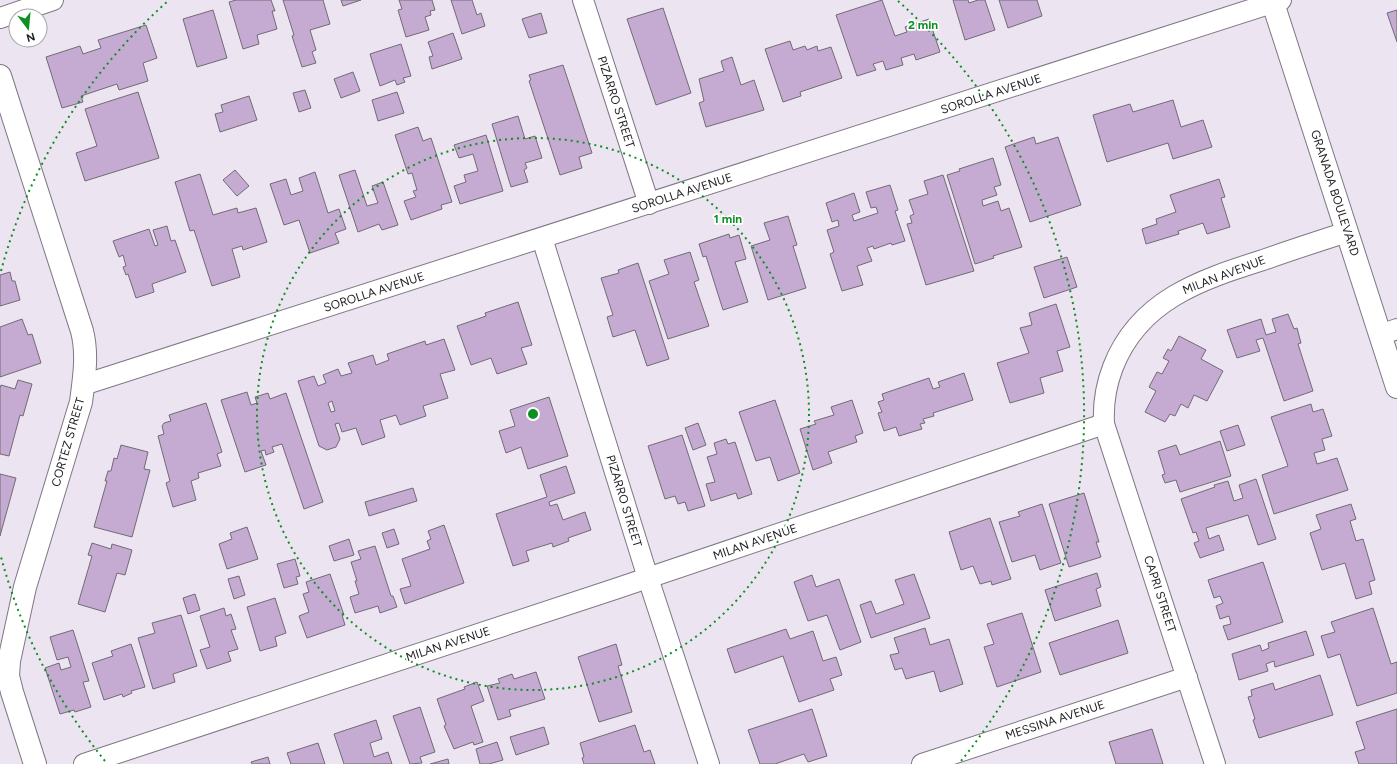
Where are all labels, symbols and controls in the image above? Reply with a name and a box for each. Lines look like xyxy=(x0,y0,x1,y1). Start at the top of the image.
north arrow xyxy=(8,8,48,48)
text: 2 min xyxy=(908,18,938,32)
text: N xyxy=(25,30,37,45)
street label: PIZARRO STREET xyxy=(595,54,638,150)
street label: SOROLLA AVENUE xyxy=(939,71,1043,117)
street label: GRANADA BOULEVARD xyxy=(1308,128,1362,258)
street label: SOROLLA AVENUE xyxy=(630,170,734,216)
text: 1 min xyxy=(714,212,742,226)
street label: MILAN AVENUE xyxy=(1180,253,1268,297)
street label: SOROLLA AVENUE xyxy=(322,269,426,315)
street label: CORTEZ STREET xyxy=(49,395,88,488)
centre of rings xyxy=(526,407,540,421)
street label: PIZARRO STREET xyxy=(603,453,645,549)
street label: MILAN AVENUE xyxy=(711,521,799,563)
street label: CAPRI STREET xyxy=(1141,554,1179,634)
street label: MILAN AVENUE xyxy=(404,624,492,664)
street label: MESSINA AVENUE xyxy=(1004,697,1106,743)

